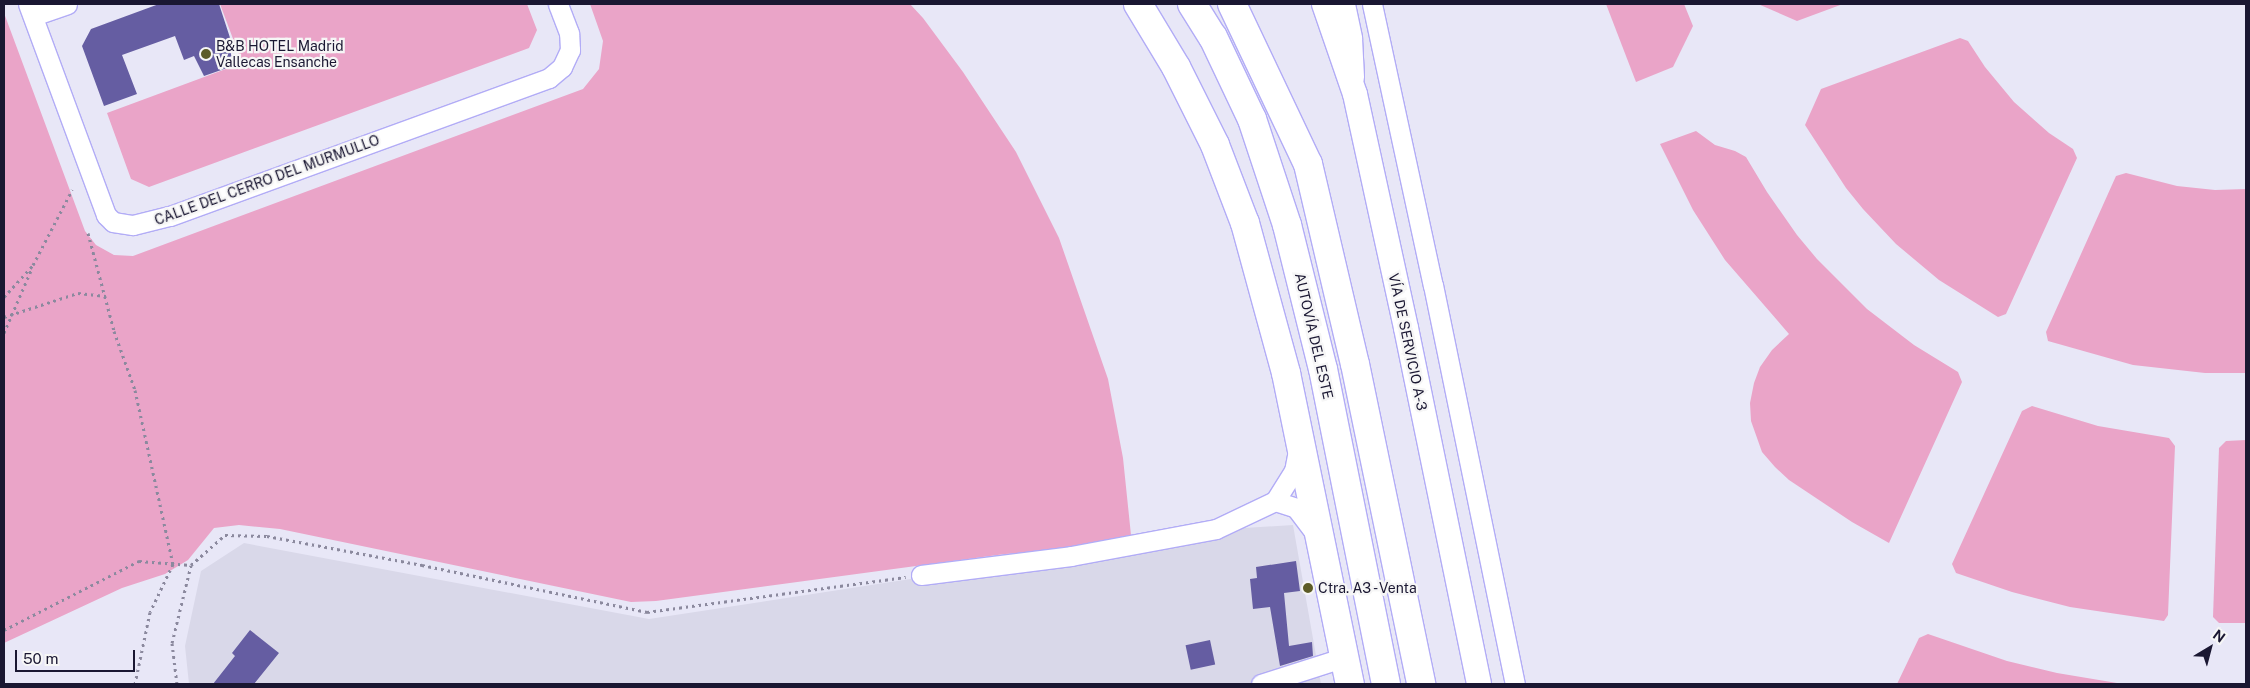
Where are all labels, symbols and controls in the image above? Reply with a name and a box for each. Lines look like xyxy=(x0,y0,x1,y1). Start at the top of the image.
place label: B&B HOTEL Madrid Vallecas Ensanche xyxy=(216,38,344,70)
marker: B&B HOTEL Madrid Vallecas Ensanche xyxy=(200,48,212,60)
street label: CALLE DEL CERRO DEL MURMULLO xyxy=(152,131,382,229)
street label: AUTOVÍA DEL ESTE xyxy=(1291,271,1337,401)
street label: VÍA DE SERVICIO A-3 xyxy=(1385,272,1431,412)
place label: Ctra. A3 - Venta xyxy=(1318,580,1421,596)
marker: Ctra. A3 - Venta xyxy=(1302,582,1314,594)
north arrow xyxy=(2185,623,2235,673)
text: N xyxy=(2210,626,2228,646)
scale bar xyxy=(18,640,138,672)
text: 50 m xyxy=(23,650,58,667)

